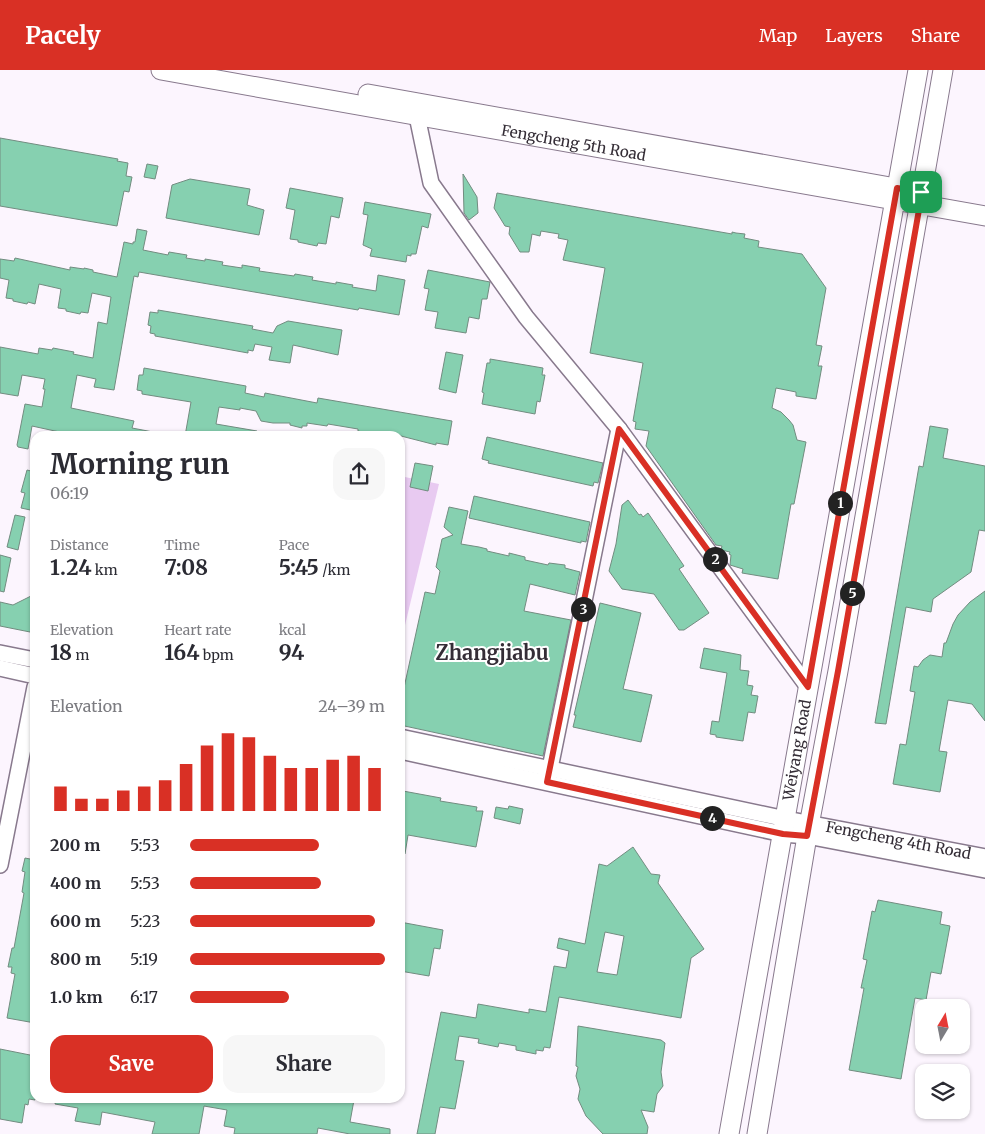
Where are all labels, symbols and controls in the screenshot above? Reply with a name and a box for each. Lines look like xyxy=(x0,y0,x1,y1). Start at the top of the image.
text: Pacely xyxy=(25,20,101,51)
text: Map xyxy=(759,24,797,47)
text: Layers xyxy=(825,24,883,47)
text: Share xyxy=(911,24,960,47)
street label: Fengcheng 5th Road xyxy=(500,120,647,165)
pin xyxy=(900,171,942,213)
icon: arrive xyxy=(907,178,935,206)
text: Morning run xyxy=(50,446,229,482)
button: share xyxy=(333,448,385,500)
text: 06:19 xyxy=(50,483,89,503)
pin: 1 xyxy=(828,490,852,516)
text: 1 xyxy=(837,494,844,512)
text: Distance xyxy=(50,536,109,554)
text: Time xyxy=(164,536,200,554)
text: Pace xyxy=(279,536,309,554)
pin: 2 xyxy=(702,546,728,572)
text: 2 xyxy=(711,550,720,568)
text: 1.24 xyxy=(50,554,92,581)
text: 7:08 xyxy=(164,554,208,581)
text: 5:45 xyxy=(279,554,319,581)
text: km xyxy=(92,561,118,579)
text: /km xyxy=(319,561,350,579)
pin: 5 xyxy=(840,580,864,606)
text: 5 xyxy=(848,584,857,602)
pin: 3 xyxy=(570,596,596,622)
text: 3 xyxy=(579,600,588,618)
text: Elevation xyxy=(50,621,114,639)
text: Heart rate xyxy=(164,621,231,639)
text: kcal xyxy=(279,621,306,639)
text: 18 xyxy=(50,639,72,666)
text: 164 xyxy=(164,639,200,666)
text: 94 xyxy=(279,639,304,666)
district label: Zhangjiabu xyxy=(435,640,549,665)
text: m xyxy=(72,646,89,664)
text: bpm xyxy=(200,646,234,664)
text: Elevation xyxy=(50,696,123,716)
text: 24–39 m xyxy=(318,696,385,716)
street label: Weiyang Road xyxy=(778,698,815,803)
pin: 4 xyxy=(700,806,724,830)
text: 4 xyxy=(708,809,717,827)
street label: Fengcheng 4th Road xyxy=(824,817,973,863)
text: 200 m xyxy=(50,835,100,855)
text: 5:53 xyxy=(130,835,160,855)
text: 400 m xyxy=(50,873,101,893)
text: 5:53 xyxy=(130,873,160,893)
text: 600 m xyxy=(50,911,101,931)
text: 5:23 xyxy=(130,911,160,931)
text: 800 m xyxy=(50,949,101,969)
text: 5:19 xyxy=(130,949,158,969)
text: 1.0 km xyxy=(50,987,103,1007)
text: 6:17 xyxy=(130,987,158,1007)
north arrow xyxy=(915,999,970,1054)
map controls xyxy=(915,999,970,1119)
button: Save xyxy=(50,1035,213,1093)
button: Share xyxy=(223,1035,385,1093)
button: layers xyxy=(915,1064,970,1119)

